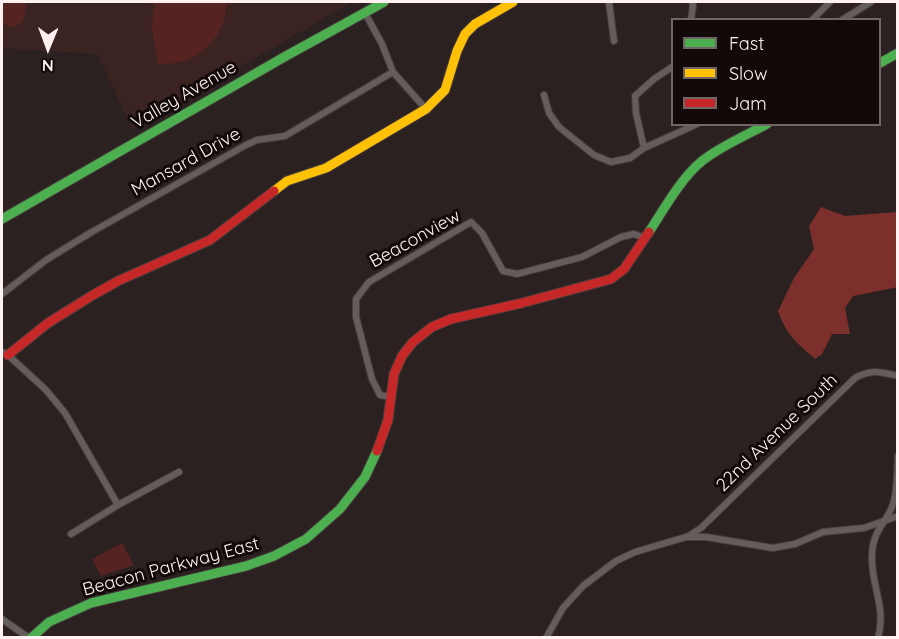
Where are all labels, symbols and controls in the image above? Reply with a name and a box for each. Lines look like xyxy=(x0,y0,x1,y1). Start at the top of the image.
north arrow xyxy=(18,18,78,78)
legend xyxy=(671,18,881,126)
text: Fast xyxy=(729,32,764,55)
text: N xyxy=(42,56,54,76)
street label: Valley Avenue xyxy=(128,56,240,134)
text: Slow xyxy=(729,62,767,85)
text: Jam xyxy=(729,92,767,115)
street label: Mansard Drive xyxy=(128,123,244,201)
street label: Beaconview xyxy=(366,205,464,273)
street label: 22nd Avenue South xyxy=(712,370,842,496)
street label: Beacon Parkway East xyxy=(80,533,262,601)

